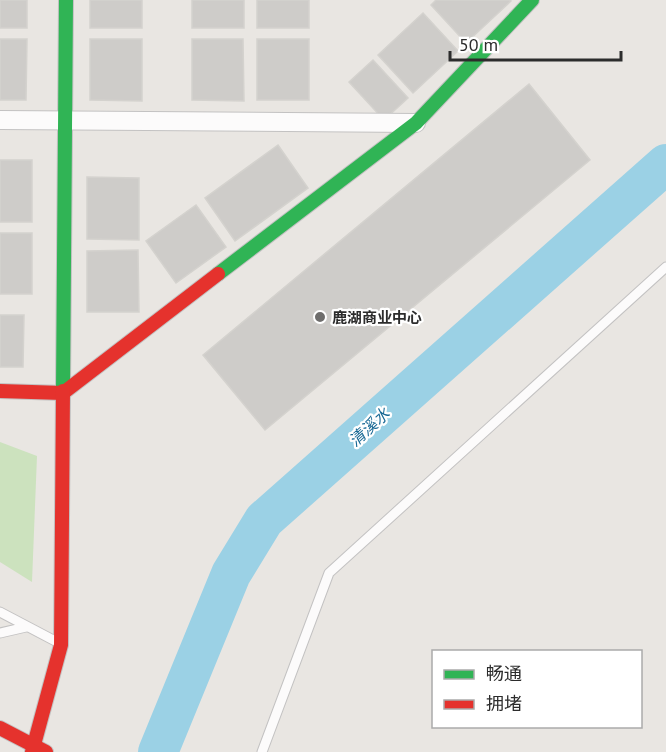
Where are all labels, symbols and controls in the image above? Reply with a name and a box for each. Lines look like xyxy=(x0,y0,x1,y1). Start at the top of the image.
scale bar xyxy=(450,24,621,62)
text: 50 m xyxy=(459,33,498,56)
place label: 鹿湖商业中心 xyxy=(332,308,422,327)
marker: 鹿湖商业中心 xyxy=(313,310,327,324)
water label: 清溪水 xyxy=(344,403,394,450)
legend xyxy=(432,650,642,728)
text: 畅通 xyxy=(486,662,522,685)
text: 拥堵 xyxy=(486,692,522,715)

